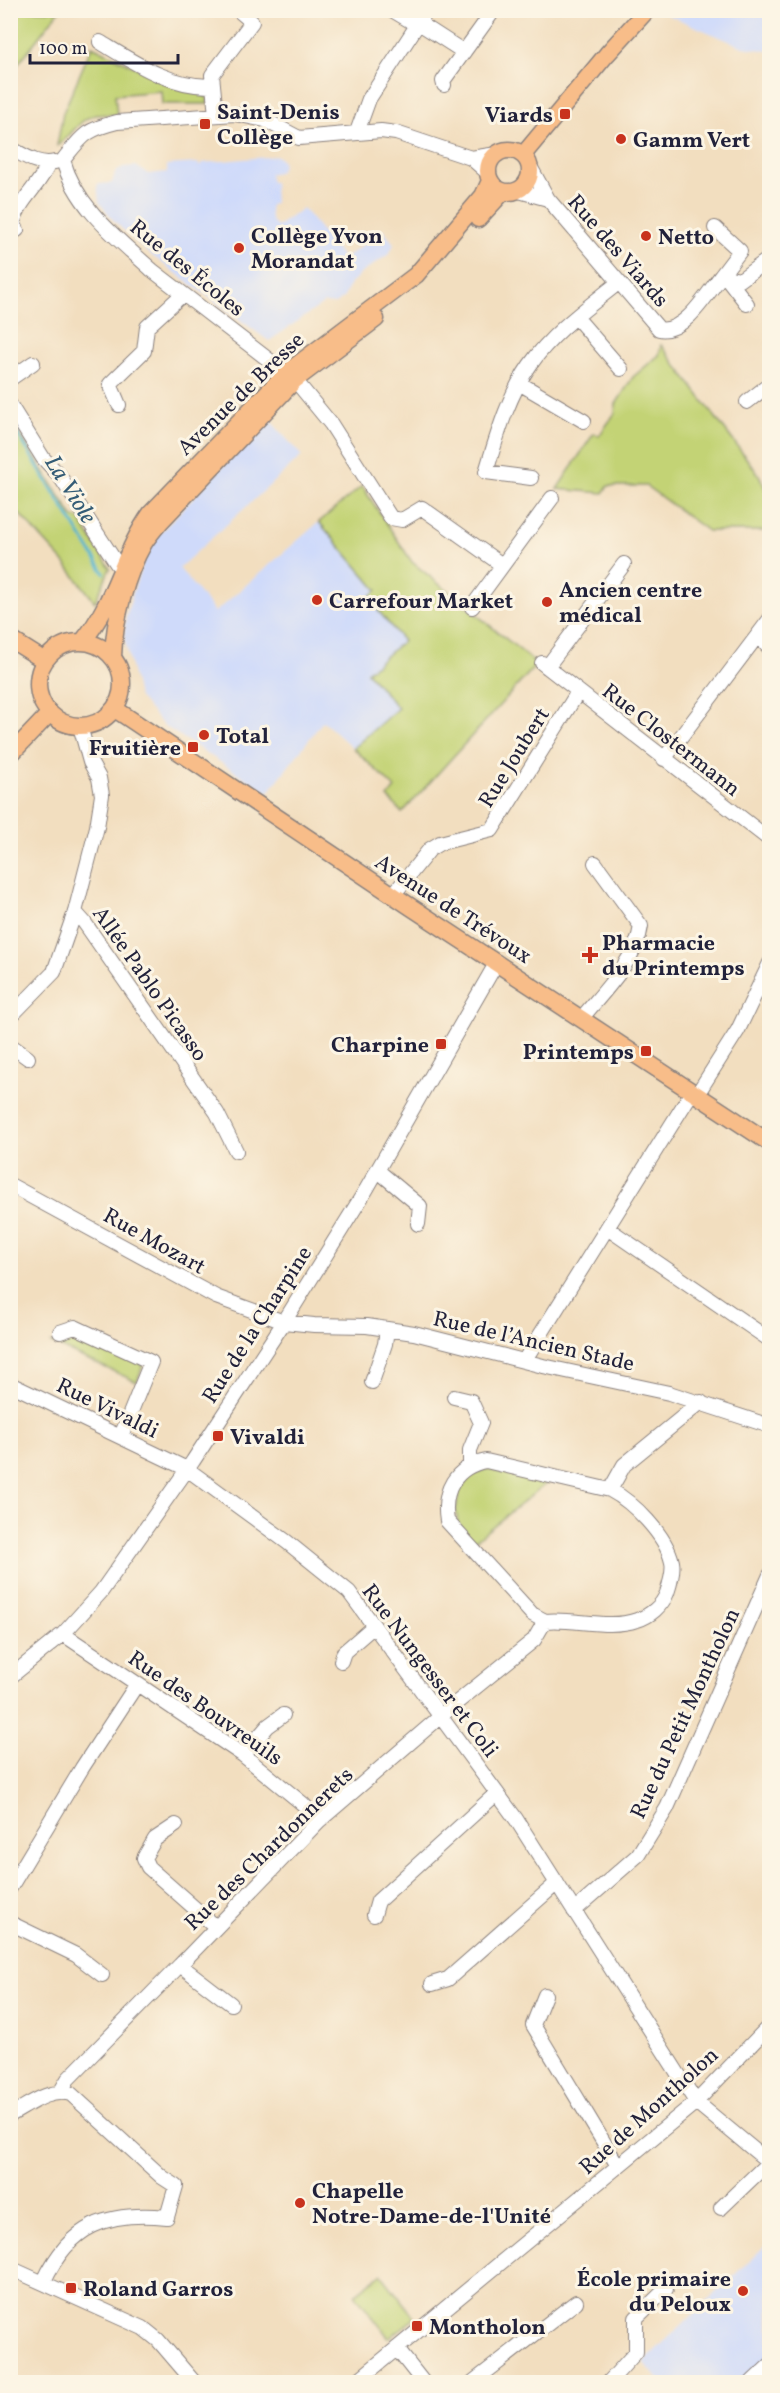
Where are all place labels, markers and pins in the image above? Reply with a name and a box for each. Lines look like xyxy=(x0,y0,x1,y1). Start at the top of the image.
place label: Saint-Denis Collège xyxy=(217,98,340,154)
place label: Viards xyxy=(485,101,553,132)
marker: Viards xyxy=(558,107,572,121)
marker: Saint-Denis Collège xyxy=(198,117,212,131)
place label: Gamm Vert xyxy=(633,126,750,157)
marker: Gamm Vert xyxy=(614,132,628,146)
place label: Collège Yvon Morandat xyxy=(251,222,383,278)
place label: Netto xyxy=(658,223,714,254)
marker: Netto xyxy=(639,229,653,243)
marker: Collège Yvon Morandat xyxy=(232,241,246,255)
place label: Ancien centre médical xyxy=(559,576,702,632)
place label: Carrefour Market xyxy=(329,587,513,618)
marker: Carrefour Market xyxy=(310,593,324,607)
marker: Ancien centre médical xyxy=(540,595,554,609)
place label: Total xyxy=(216,722,269,753)
marker: Total xyxy=(197,728,211,742)
place label: Fruitière xyxy=(89,734,181,765)
marker: Fruitière xyxy=(186,740,200,754)
place label: Pharmacie du Printemps xyxy=(602,929,745,985)
marker: Pharmacie du Printemps xyxy=(583,948,597,962)
place label: Charpine xyxy=(331,1031,429,1062)
marker: Charpine xyxy=(434,1037,448,1051)
place label: Printemps xyxy=(523,1038,634,1069)
marker: Printemps xyxy=(639,1044,653,1058)
place label: Vivaldi xyxy=(230,1423,305,1454)
marker: Vivaldi xyxy=(211,1429,225,1443)
place label: Chapelle Notre-Dame-de-l'Unité xyxy=(312,2177,551,2233)
marker: Chapelle Notre-Dame-de-l'Unité xyxy=(293,2196,307,2210)
place label: École primaire du Peloux xyxy=(577,2265,731,2321)
place label: Roland Garros xyxy=(83,2275,233,2306)
marker: Roland Garros xyxy=(64,2281,78,2295)
marker: École primaire du Peloux xyxy=(736,2284,750,2298)
place label: Montholon xyxy=(429,2313,546,2344)
marker: Montholon xyxy=(410,2319,424,2333)

